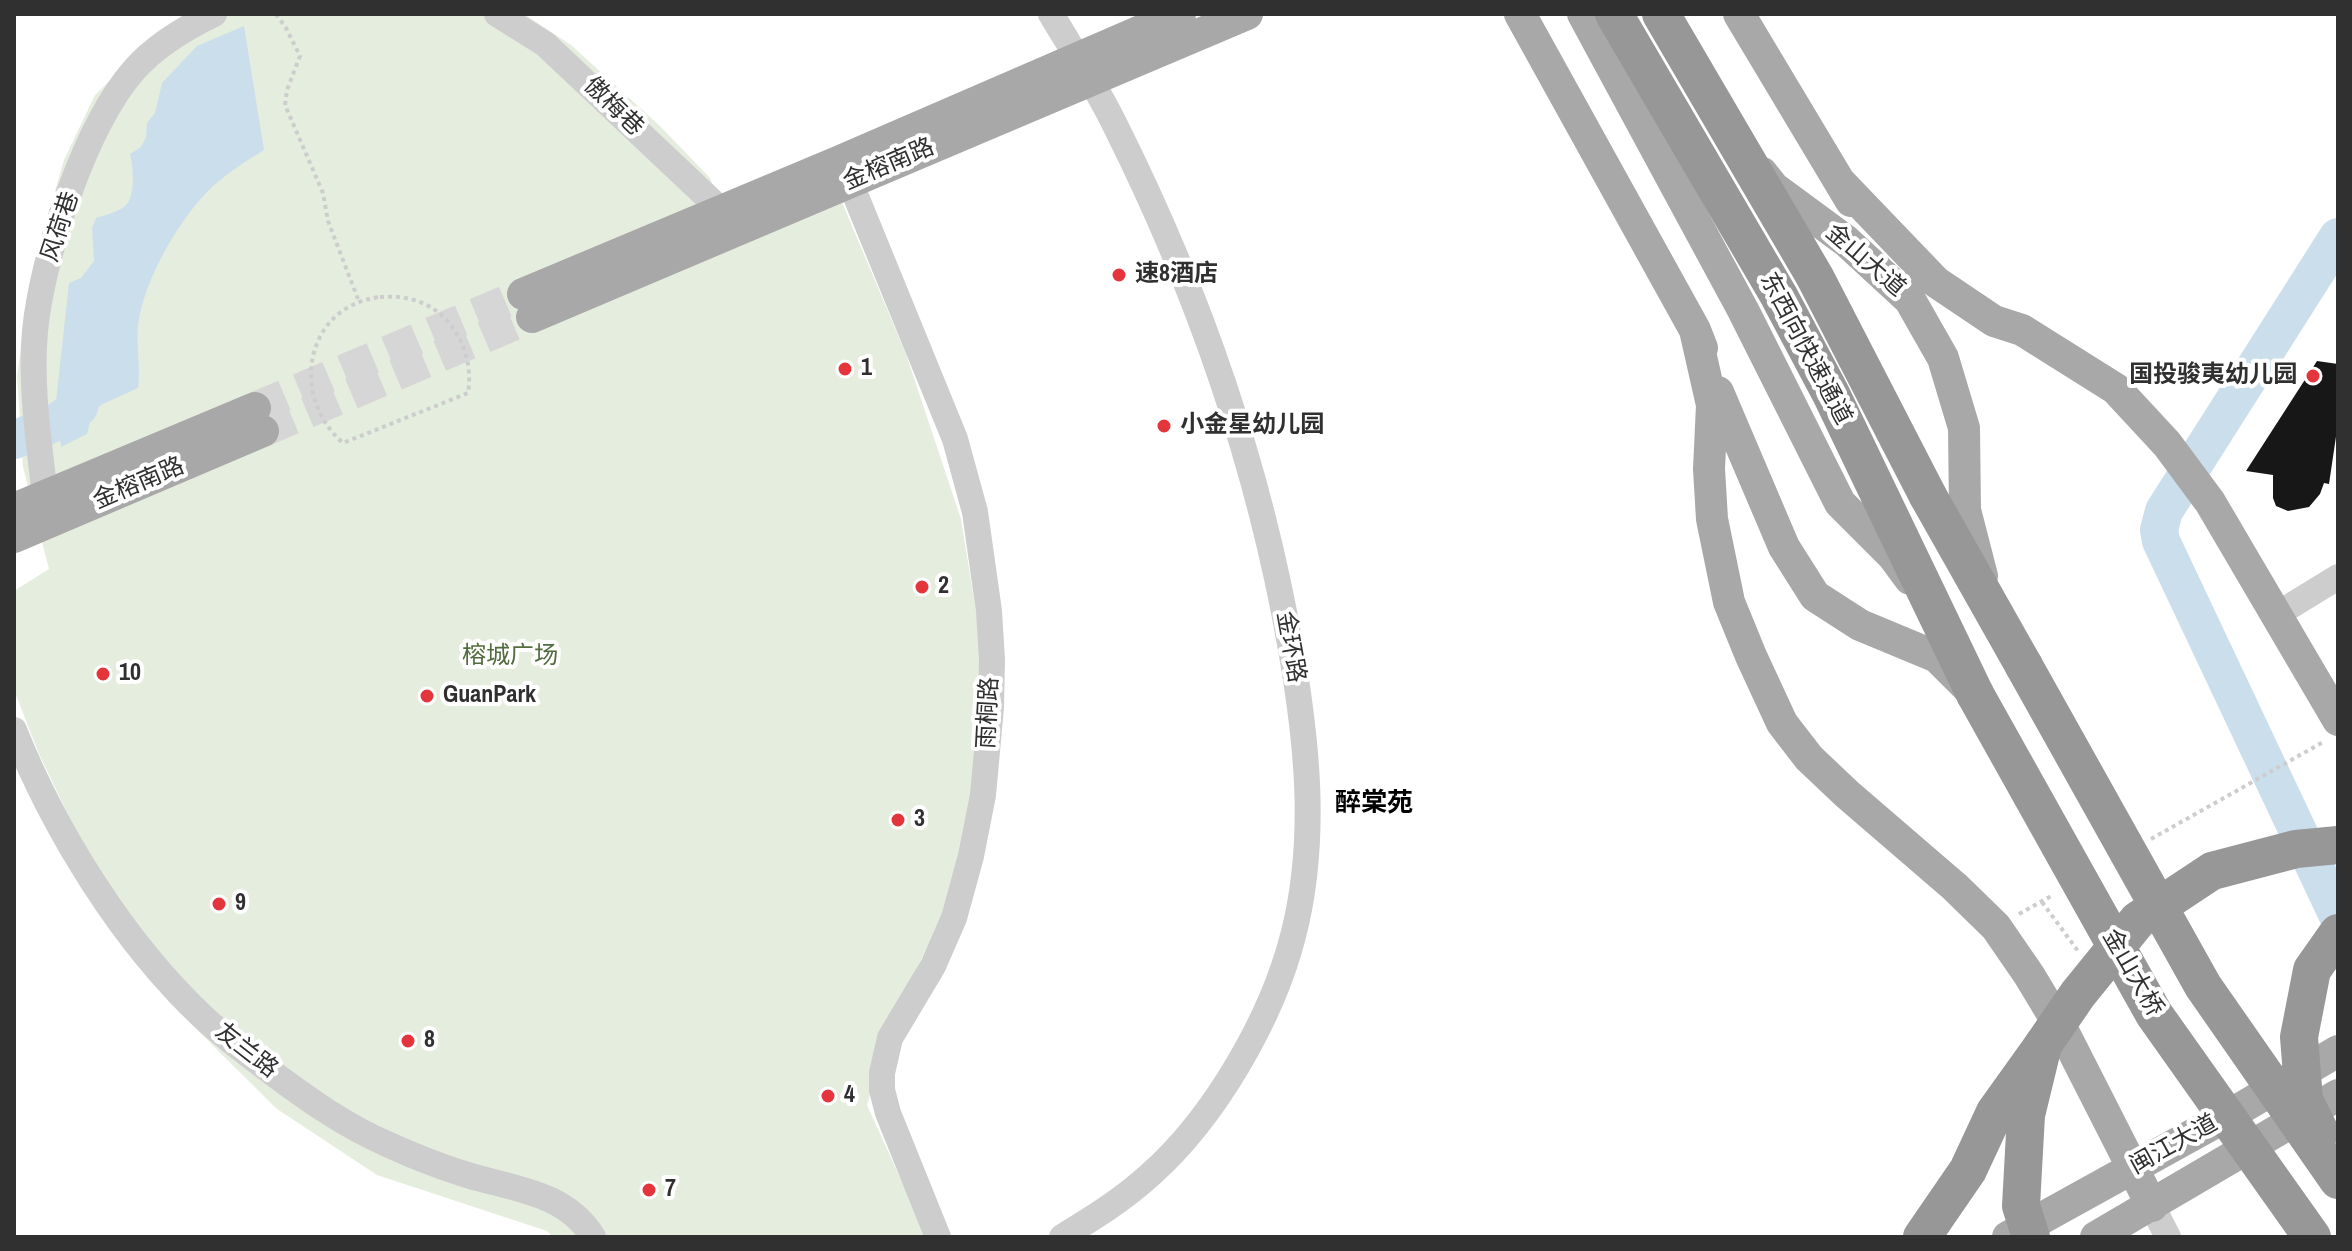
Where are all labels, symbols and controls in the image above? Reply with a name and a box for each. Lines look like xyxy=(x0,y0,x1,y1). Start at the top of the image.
street label: 傲梅巷 xyxy=(577,72,649,142)
street label: 金榕南路 xyxy=(839,133,939,197)
street label: 风荷巷 xyxy=(36,188,86,266)
street label: 金山大道 xyxy=(1819,219,1911,303)
place label: 速8酒店 xyxy=(1135,261,1218,289)
marker: 速8酒店 xyxy=(1110,266,1128,284)
street label: 东西向快速通道 xyxy=(1753,268,1857,430)
place label: 1 xyxy=(861,355,872,383)
marker: 1 xyxy=(836,360,854,378)
place label: 国投骏夷幼儿园 xyxy=(2129,362,2297,390)
marker: 国投骏夷幼儿园 xyxy=(2304,367,2322,385)
place label: 小金星幼儿园 xyxy=(1180,412,1324,440)
marker: 小金星幼儿园 xyxy=(1155,417,1173,435)
street label: 金榕南路 xyxy=(89,452,189,516)
place label: 2 xyxy=(938,573,949,601)
marker: 2 xyxy=(913,578,931,596)
street label: 金环路 xyxy=(1270,609,1310,685)
park label: 榕城广场 xyxy=(462,643,558,671)
place label: 10 xyxy=(119,660,141,688)
marker: 10 xyxy=(94,665,112,683)
street label: 雨桐路 xyxy=(973,676,1005,750)
place label: GuanPark xyxy=(443,682,536,710)
marker: GuanPark xyxy=(418,687,436,705)
district label: 醉棠苑 xyxy=(1335,788,1413,820)
place label: 3 xyxy=(914,806,925,834)
marker: 3 xyxy=(889,811,907,829)
place label: 9 xyxy=(235,890,246,918)
marker: 9 xyxy=(210,895,228,913)
street label: 金山大桥 xyxy=(2096,924,2168,1022)
street label: 友兰路 xyxy=(209,1017,283,1085)
place label: 8 xyxy=(424,1027,435,1055)
marker: 8 xyxy=(399,1032,417,1050)
place label: 4 xyxy=(844,1082,855,1110)
marker: 4 xyxy=(819,1087,837,1105)
street label: 闽江大道 xyxy=(2125,1109,2223,1181)
place label: 7 xyxy=(665,1176,676,1204)
marker: 7 xyxy=(640,1181,658,1199)

